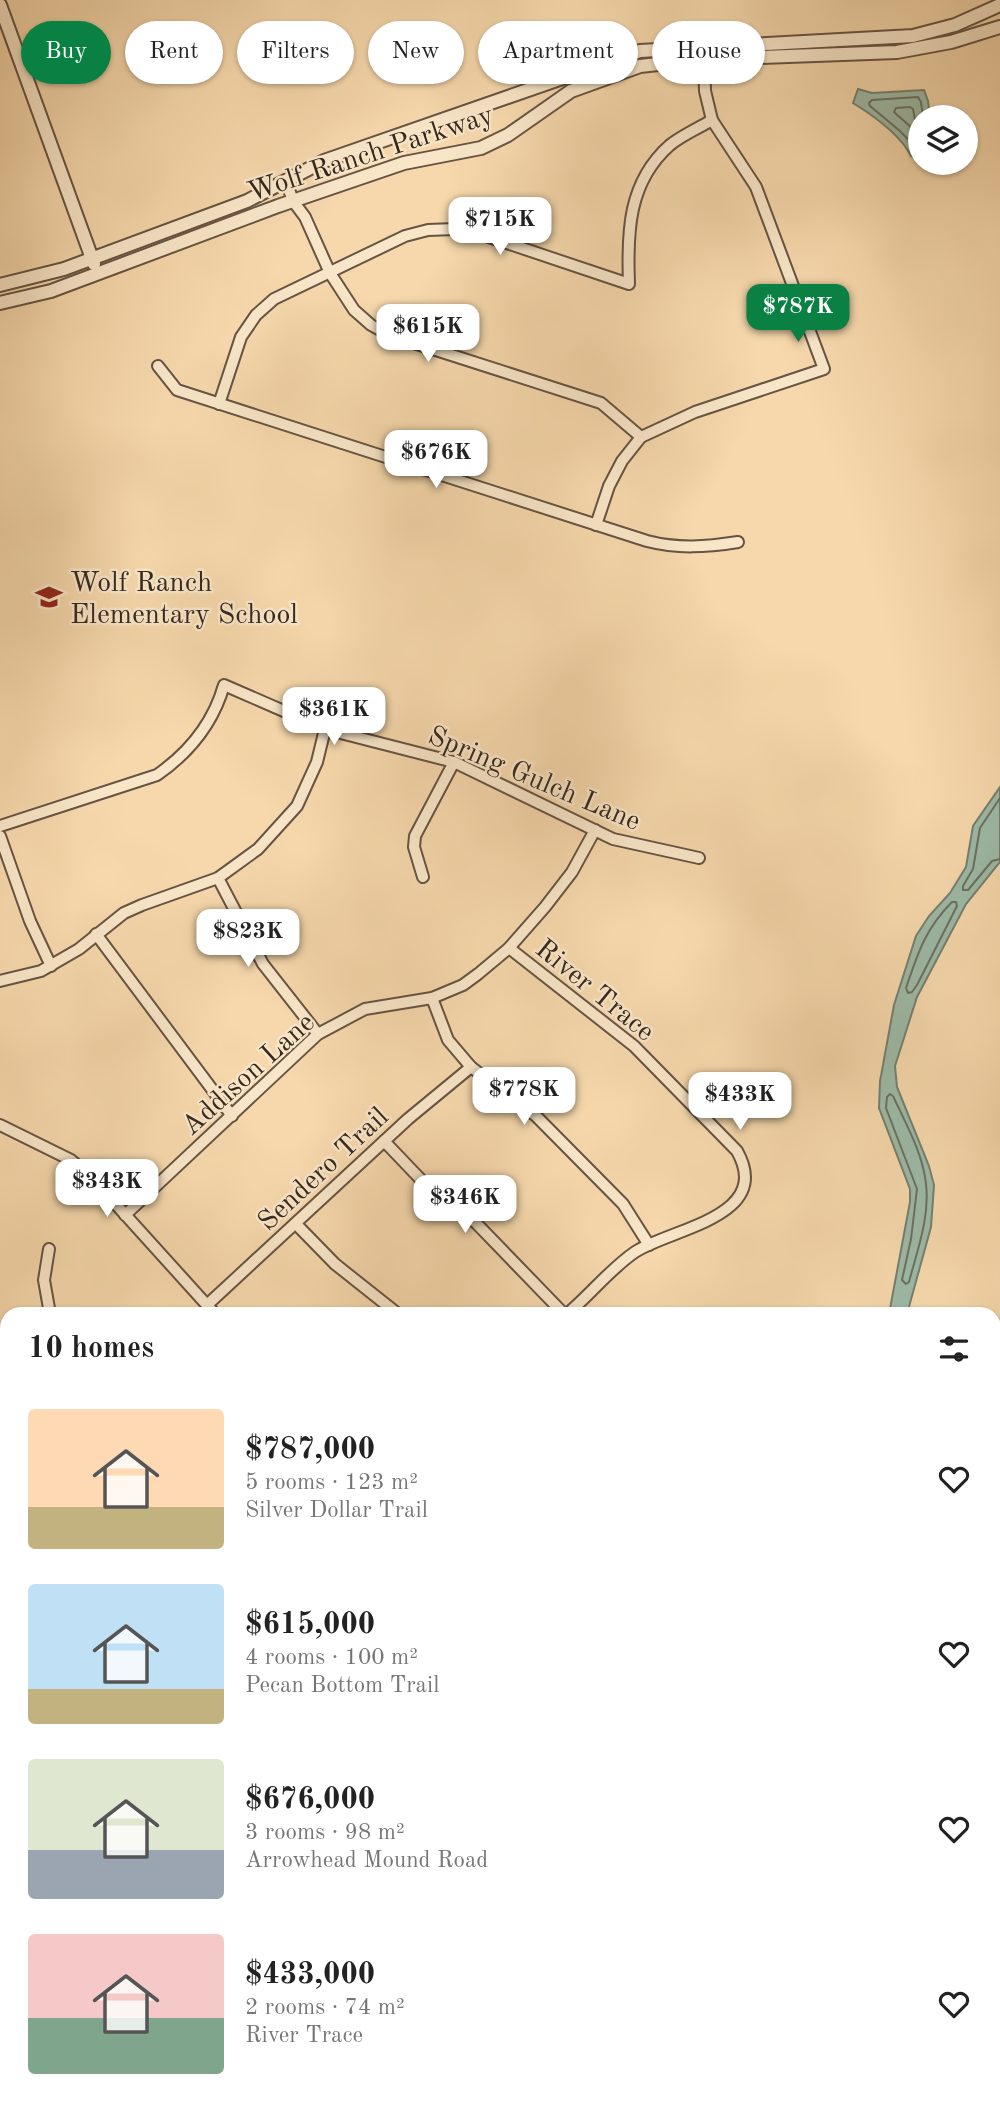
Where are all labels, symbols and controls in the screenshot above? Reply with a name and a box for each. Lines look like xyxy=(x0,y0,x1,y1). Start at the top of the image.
chip: Buy xyxy=(21,21,111,84)
chip: Rent xyxy=(125,21,223,84)
chip: Filters xyxy=(237,21,354,84)
chip: New xyxy=(368,21,464,84)
chip: Apartment xyxy=(478,21,638,84)
chip: House xyxy=(652,21,765,84)
street label: Wolf Ranch Parkway xyxy=(245,102,498,208)
map controls xyxy=(908,105,978,175)
button: layers xyxy=(908,105,978,175)
pin: $715K xyxy=(451,198,549,257)
text: $715K xyxy=(464,208,536,231)
pin: $787K xyxy=(749,284,847,344)
text: $787K xyxy=(762,295,834,318)
pin: $615K xyxy=(379,304,477,364)
text: $615K xyxy=(392,315,464,338)
pin: $676K xyxy=(387,430,485,490)
text: $676K xyxy=(400,441,472,464)
place label: Wolf Ranch Elementary School xyxy=(70,570,298,630)
school or university icon: Wolf Ranch Elementary School xyxy=(34,582,64,612)
pin: $361K xyxy=(285,688,383,747)
text: $361K xyxy=(298,698,370,721)
street label: Spring Gulch Lane xyxy=(424,722,644,837)
pin: $823K xyxy=(199,909,297,969)
text: $823K xyxy=(212,920,284,943)
street label: River Trace xyxy=(529,935,659,1047)
street label: Addison Lane xyxy=(177,1009,321,1142)
pin: $778K xyxy=(475,1068,573,1127)
pin: $433K xyxy=(691,1072,789,1132)
text: $778K xyxy=(488,1078,560,1101)
text: $433K xyxy=(704,1083,776,1106)
street label: Sendero Trail xyxy=(254,1103,394,1237)
pin: $343K xyxy=(58,1160,156,1219)
text: $343K xyxy=(71,1170,143,1193)
pin: $346K xyxy=(416,1176,514,1235)
text: $346K xyxy=(429,1186,501,1209)
icon: filters xyxy=(935,1330,973,1368)
text: 10 homes xyxy=(28,1334,154,1364)
text: $787,000 xyxy=(245,1435,375,1465)
icon: home xyxy=(84,1437,168,1521)
icon: heart xyxy=(935,1460,973,1498)
text: 5 rooms · 123 m² xyxy=(245,1471,418,1494)
text: Silver Dollar Trail xyxy=(245,1499,428,1522)
text: $615,000 xyxy=(245,1610,375,1640)
icon: home xyxy=(84,1612,168,1696)
icon: heart xyxy=(935,1635,973,1673)
text: 4 rooms · 100 m² xyxy=(245,1646,418,1669)
text: Pecan Bottom Trail xyxy=(245,1674,439,1697)
text: $676,000 xyxy=(245,1785,375,1815)
icon: home xyxy=(84,1787,168,1871)
icon: heart xyxy=(935,1810,973,1848)
text: 3 rooms · 98 m² xyxy=(245,1821,405,1844)
text: Arrowhead Mound Road xyxy=(245,1849,488,1872)
text: $433,000 xyxy=(245,1960,375,1990)
icon: home xyxy=(84,1962,168,2046)
icon: heart xyxy=(935,1985,973,2023)
text: 2 rooms · 74 m² xyxy=(245,1996,405,2019)
text: River Trace xyxy=(245,2024,363,2047)

